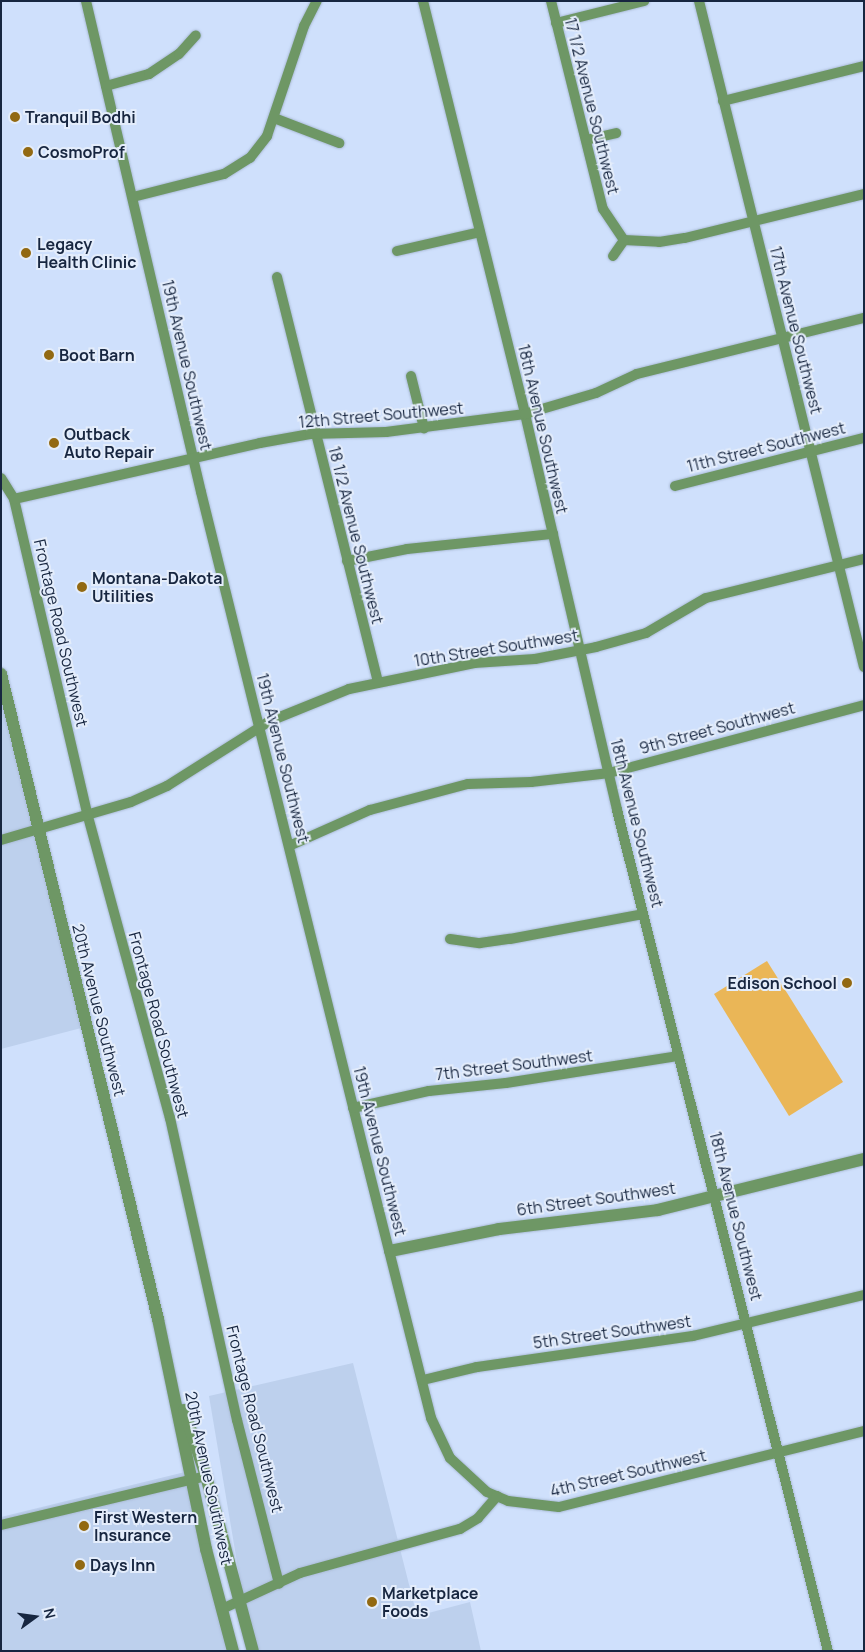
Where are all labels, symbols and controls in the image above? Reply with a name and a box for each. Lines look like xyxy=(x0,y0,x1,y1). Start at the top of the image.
street label: 17 1/2 Avenue Southwest xyxy=(561,16,623,196)
place label: Tranquil Bodhi xyxy=(25,107,136,127)
marker: Tranquil Bodhi xyxy=(9,111,21,123)
place label: CosmoProf xyxy=(38,142,125,162)
marker: CosmoProf xyxy=(22,146,34,158)
place label: Legacy Health Clinic xyxy=(37,234,136,272)
street label: 17th Avenue Southwest xyxy=(766,244,826,416)
marker: Legacy Health Clinic xyxy=(19,246,33,260)
street label: 19th Avenue Southwest xyxy=(158,278,216,452)
street label: 18th Avenue Southwest xyxy=(514,342,572,516)
place label: Boot Barn xyxy=(59,345,135,365)
marker: Boot Barn xyxy=(43,349,55,361)
street label: 12th Street Southwest xyxy=(298,398,464,432)
street label: 11th Street Southwest xyxy=(685,418,847,476)
place label: Outback Auto Repair xyxy=(64,424,154,462)
marker: Outback Auto Repair xyxy=(48,437,60,449)
street label: 18 1/2 Avenue Southwest xyxy=(325,444,387,626)
street label: Frontage Road Southwest xyxy=(30,537,92,729)
place label: Montana-Dakota Utilities xyxy=(92,568,223,606)
marker: Montana-Dakota Utilities xyxy=(76,581,88,593)
street label: 10th Street Southwest xyxy=(412,626,580,670)
street label: 19th Avenue Southwest xyxy=(253,671,313,845)
street label: 9th Street Southwest xyxy=(637,698,797,758)
street label: 18th Avenue Southwest xyxy=(607,737,667,909)
street label: 20th Avenue Southwest xyxy=(68,922,130,1098)
street label: Frontage Road Southwest xyxy=(125,930,193,1120)
place label: Edison School xyxy=(728,973,837,993)
marker: Edison School xyxy=(841,977,853,989)
street label: 7th Street Southwest xyxy=(434,1046,594,1084)
street label: 19th Avenue Southwest xyxy=(350,1064,410,1238)
street label: 18th Avenue Southwest xyxy=(706,1130,766,1302)
street label: 6th Street Southwest xyxy=(515,1178,677,1220)
street label: 5th Street Southwest xyxy=(532,1311,692,1353)
street label: Frontage Road Southwest xyxy=(222,1324,288,1514)
street label: 20th Avenue Southwest xyxy=(181,1390,237,1566)
street label: 4th Street Southwest xyxy=(548,1446,708,1500)
place label: First Western Insurance xyxy=(94,1507,197,1545)
marker: First Western Insurance xyxy=(78,1520,90,1532)
place label: Days Inn xyxy=(90,1555,155,1575)
marker: Days Inn xyxy=(74,1559,86,1571)
place label: Marketplace Foods xyxy=(382,1583,478,1621)
north arrow xyxy=(10,1592,60,1642)
marker: Marketplace Foods xyxy=(366,1596,378,1608)
text: N xyxy=(40,1606,60,1620)

